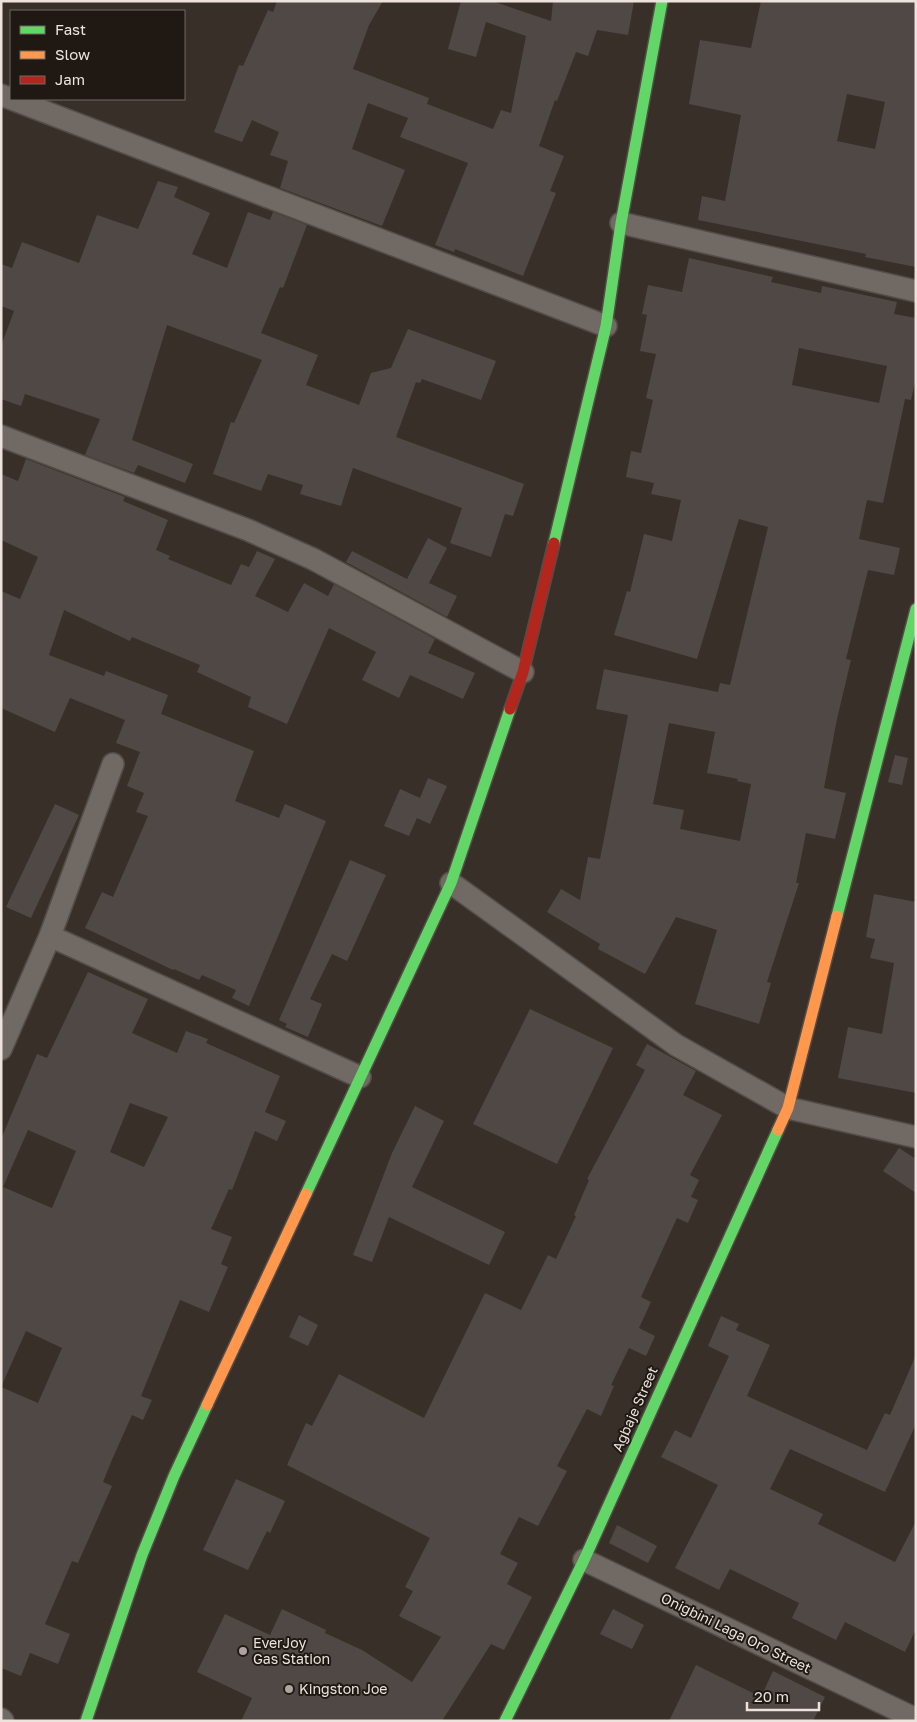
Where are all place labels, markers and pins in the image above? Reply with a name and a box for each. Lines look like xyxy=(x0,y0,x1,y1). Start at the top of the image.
place label: EverJoy Gas Station xyxy=(253,1634,330,1667)
marker: EverJoy Gas Station xyxy=(237,1645,249,1657)
place label: Kingston Joe xyxy=(299,1680,387,1697)
marker: Kingston Joe xyxy=(283,1683,295,1695)

